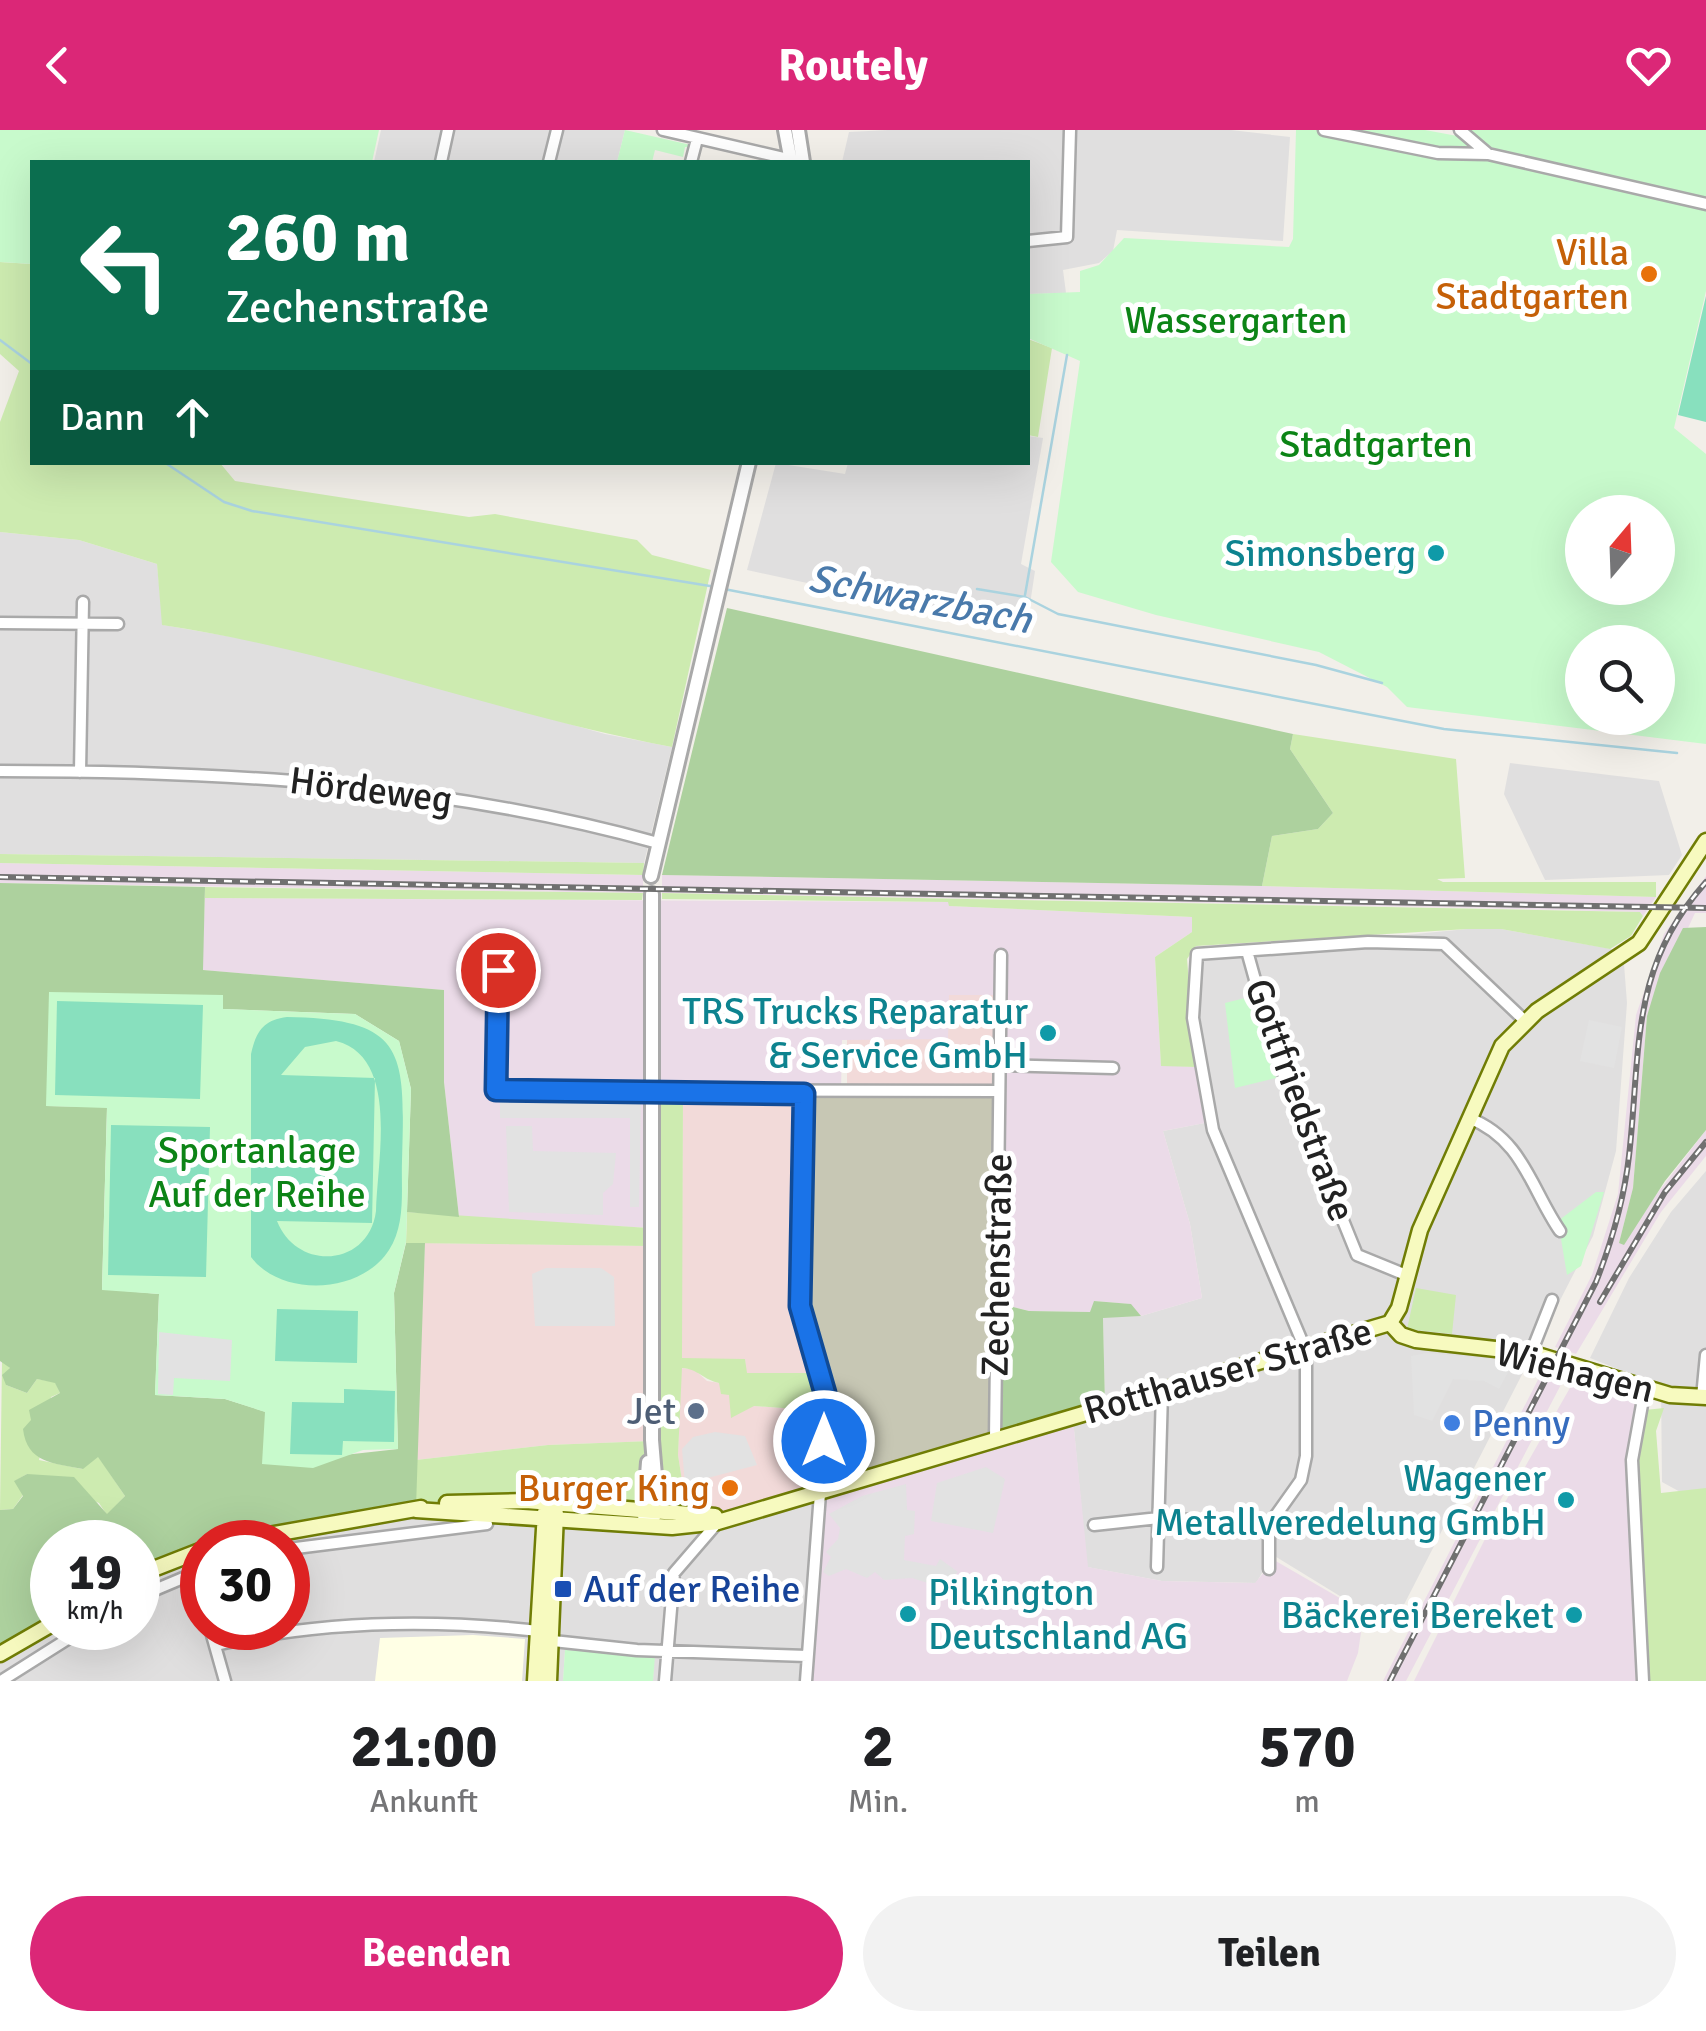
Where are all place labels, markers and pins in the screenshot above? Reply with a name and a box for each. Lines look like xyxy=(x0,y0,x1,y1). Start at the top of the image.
place label: Villa Stadtgarten xyxy=(1435,229,1629,320)
marker: Villa Stadtgarten xyxy=(1638,263,1660,285)
place label: Simonsberg xyxy=(1224,530,1416,577)
marker: Simonsberg xyxy=(1425,542,1447,564)
pin xyxy=(456,928,541,1013)
place label: TRS Trucks Reparatur & Service GmbH xyxy=(682,988,1028,1079)
marker: TRS Trucks Reparatur & Service GmbH xyxy=(1037,1022,1059,1044)
place label: Jet xyxy=(627,1388,676,1435)
marker: Jet xyxy=(685,1400,707,1422)
place label: Penny xyxy=(1472,1400,1570,1447)
marker: Penny xyxy=(1441,1412,1463,1434)
place label: Wagener Metallveredelung GmbH xyxy=(1154,1455,1546,1546)
place label: Burger King xyxy=(517,1465,710,1512)
marker: Burger King xyxy=(719,1477,741,1499)
marker: Wagener Metallveredelung GmbH xyxy=(1555,1489,1577,1511)
place label: Auf der Reihe xyxy=(583,1566,801,1613)
place label: Pilkington Deutschland AG xyxy=(928,1569,1188,1660)
marker: Auf der Reihe xyxy=(552,1578,574,1600)
place label: Bäckerei Bereket xyxy=(1281,1592,1554,1639)
marker: Pilkington Deutschland AG xyxy=(897,1603,919,1625)
marker: Bäckerei Bereket xyxy=(1563,1604,1585,1626)

